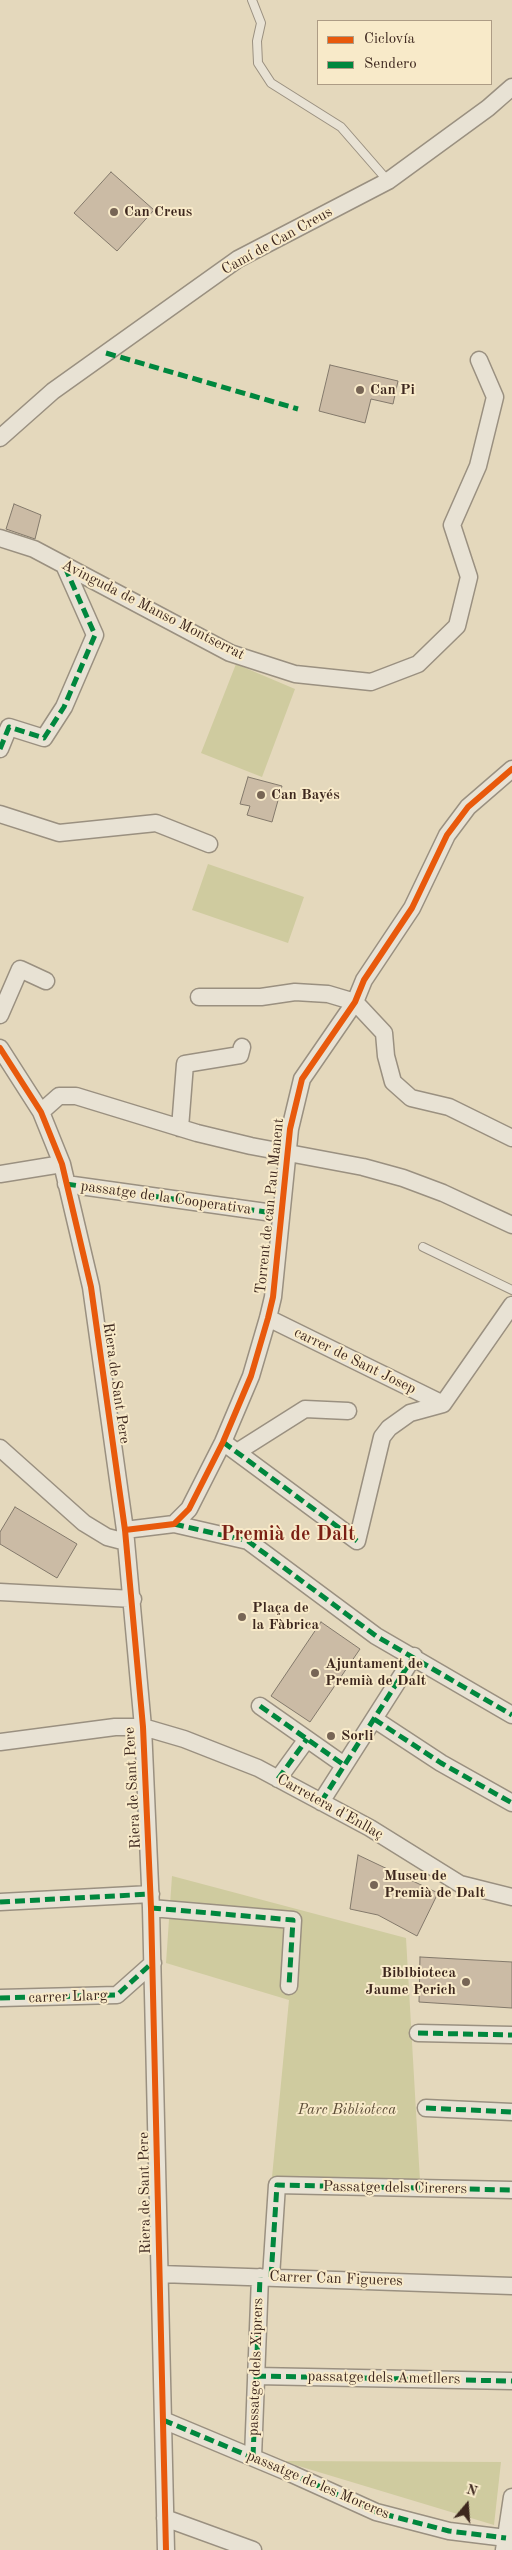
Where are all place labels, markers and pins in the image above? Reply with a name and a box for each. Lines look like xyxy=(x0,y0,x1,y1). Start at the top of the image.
place label: Can Creus xyxy=(124,203,192,221)
marker: Can Creus xyxy=(108,206,120,218)
place label: Can Pi xyxy=(370,381,415,399)
marker: Can Pi xyxy=(354,384,366,396)
place label: Can Bayés xyxy=(271,786,340,804)
marker: Can Bayés xyxy=(255,789,267,801)
place label: Plaça de la Fàbrica xyxy=(252,1599,319,1634)
marker: Plaça de la Fàbrica xyxy=(236,1611,248,1623)
place label: Ajuntament de Premià de Dalt xyxy=(325,1655,426,1690)
marker: Ajuntament de Premià de Dalt xyxy=(309,1667,321,1679)
place label: Sorli xyxy=(341,1727,373,1745)
marker: Sorli xyxy=(325,1730,337,1742)
place label: Museu de Premià de Dalt xyxy=(384,1867,485,1902)
marker: Museu de Premià de Dalt xyxy=(368,1879,380,1891)
place label: Biblbioteca Jaume Perich xyxy=(366,1964,456,1999)
marker: Biblbioteca Jaume Perich xyxy=(460,1976,472,1988)

